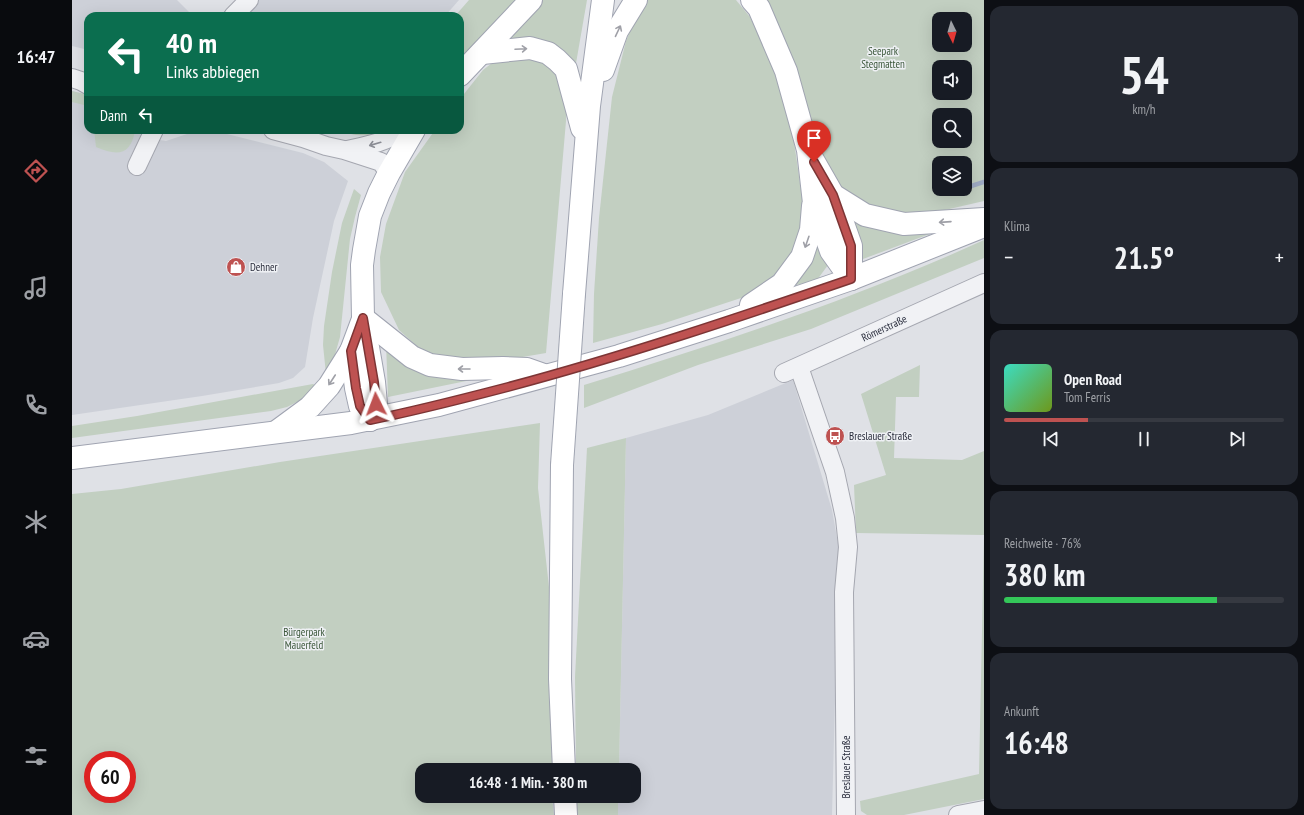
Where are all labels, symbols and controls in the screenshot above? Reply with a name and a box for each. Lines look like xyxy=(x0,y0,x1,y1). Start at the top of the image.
north arrow xyxy=(932,12,972,52)
map controls xyxy=(932,12,972,196)
text: 40 m xyxy=(166,24,217,61)
one-way arrow xyxy=(615,25,622,37)
icon: left xyxy=(100,28,152,80)
text: 54 xyxy=(1119,41,1169,108)
park label: Seepark Stegmatten xyxy=(861,44,905,71)
text: 16:47 xyxy=(17,45,55,68)
one-way arrow xyxy=(514,45,527,52)
text: Links abbiegen xyxy=(166,60,259,83)
button: sound xyxy=(932,60,972,100)
text: km/h xyxy=(1132,101,1156,118)
icon: left xyxy=(135,104,157,126)
text: Dann xyxy=(100,106,127,125)
button: search xyxy=(932,108,972,148)
pin xyxy=(797,121,831,162)
icon: arrive xyxy=(803,127,825,149)
one-way arrow xyxy=(369,141,382,148)
button: layers xyxy=(932,156,972,196)
icon: directions xyxy=(22,157,50,185)
one-way arrow xyxy=(939,218,952,225)
text: Klima xyxy=(1004,218,1030,235)
one-way arrow xyxy=(803,235,810,248)
text: 21.5° xyxy=(1114,238,1174,277)
text: − xyxy=(1004,243,1013,271)
text: + xyxy=(1275,243,1284,271)
shop icon: Dehner xyxy=(225,256,247,278)
place label: Dehner xyxy=(250,260,278,274)
icon: music xyxy=(22,274,50,302)
street label: Römerstraße xyxy=(859,311,909,345)
one-way arrow xyxy=(458,365,471,373)
text: Open Road xyxy=(1064,370,1122,389)
one-way arrow xyxy=(328,374,336,385)
position arrow xyxy=(355,383,397,425)
text: Tom Ferris xyxy=(1064,389,1110,406)
icon: phone xyxy=(22,391,50,419)
bus stop icon: Breslauer Straße xyxy=(824,425,846,447)
icon: previous xyxy=(1040,428,1062,450)
icon: pause xyxy=(1133,428,1155,450)
icon: next xyxy=(1226,428,1248,450)
place label: Breslauer Straße xyxy=(849,429,913,443)
icon: climate xyxy=(22,508,50,536)
text: Reichweite · 76% xyxy=(1004,535,1081,552)
text: 380 km xyxy=(1004,555,1085,594)
icon: car xyxy=(22,625,50,653)
park label: Bürgerpark Mauerfeld xyxy=(283,625,326,652)
text: Ankunft xyxy=(1004,703,1039,720)
text: 16:48 xyxy=(1004,723,1069,762)
street label: Breslauer Straße xyxy=(839,735,853,799)
icon: filters xyxy=(22,742,50,770)
speed limit sign: 60 xyxy=(84,751,136,803)
text: 16:48 · 1 Min. · 380 m xyxy=(469,773,587,792)

